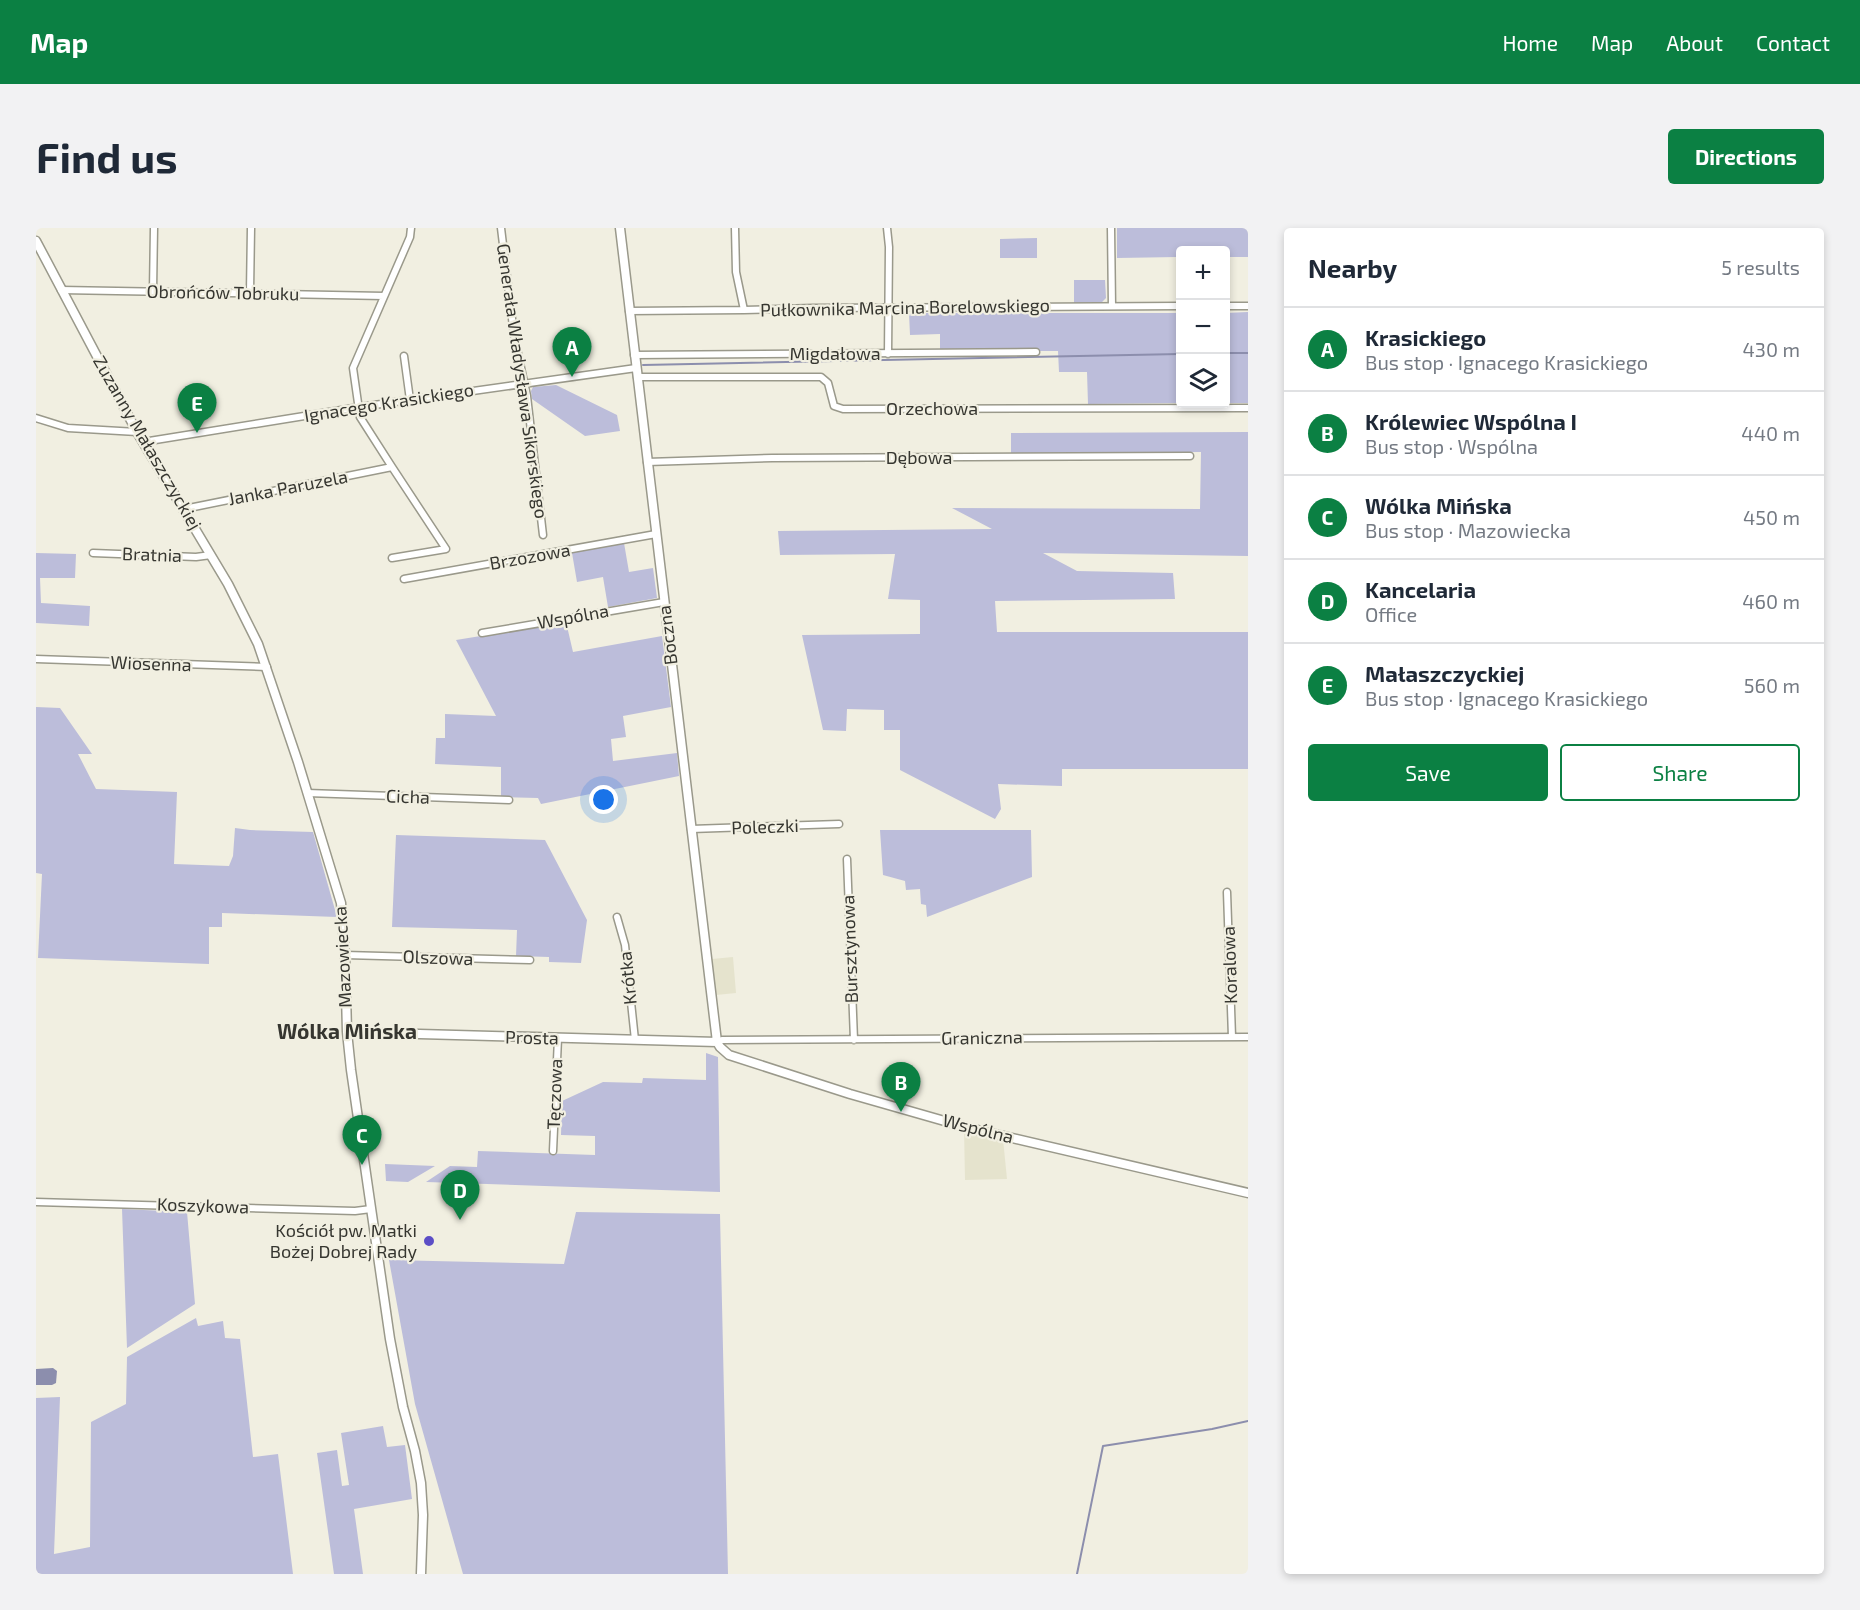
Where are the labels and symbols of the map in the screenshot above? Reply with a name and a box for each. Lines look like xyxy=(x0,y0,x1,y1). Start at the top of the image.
street label: Generała Władysława Sikorskiego xyxy=(493,242,553,520)
street label: Obrońców Tobruku xyxy=(146,280,300,304)
street label: Pułkownika Marcina Borelowskiego xyxy=(760,293,1050,321)
pin: A xyxy=(552,328,592,377)
street label: Migdałowa xyxy=(789,342,881,364)
street label: Zuzanny Małaszczyckiej xyxy=(89,352,207,533)
street label: Ignacego Krasickiego xyxy=(303,378,475,426)
pin: E xyxy=(178,384,216,433)
street label: Orzechowa xyxy=(886,397,978,419)
street label: Dębowa xyxy=(886,446,952,468)
street label: Janka Paruzela xyxy=(226,465,350,509)
street label: Brzozowa xyxy=(488,538,572,574)
street label: Bratnia xyxy=(122,542,182,566)
street label: Wspólna xyxy=(535,599,610,633)
street label: Boczna xyxy=(652,604,682,666)
street label: Wiosenna xyxy=(110,651,192,675)
street label: Cicha xyxy=(386,784,430,808)
your location xyxy=(589,785,618,814)
street label: Poleczki xyxy=(731,814,799,838)
street label: Bursztynowa xyxy=(836,894,862,1004)
street label: Mazowiecka xyxy=(328,906,356,1008)
street label: Koralowa xyxy=(1217,926,1241,1004)
street label: Olszowa xyxy=(402,945,474,969)
street label: Krótka xyxy=(613,950,641,1006)
district label: Wólka Mińska xyxy=(277,1018,417,1043)
street label: Graniczna xyxy=(941,1025,1023,1049)
street label: Prosta xyxy=(505,1026,559,1048)
street label: Tęczowa xyxy=(542,1058,566,1130)
pin: B xyxy=(882,1062,920,1112)
street label: Wspólna xyxy=(940,1109,1016,1147)
pin: C xyxy=(342,1116,382,1165)
pin: D xyxy=(440,1170,480,1220)
street label: Koszykowa xyxy=(157,1192,249,1218)
place label: Kościół pw. Matki Bożej Dobrej Rady xyxy=(270,1219,417,1262)
marker: Kościół pw. Matki Bożej Dobrej Rady xyxy=(422,1234,436,1248)

